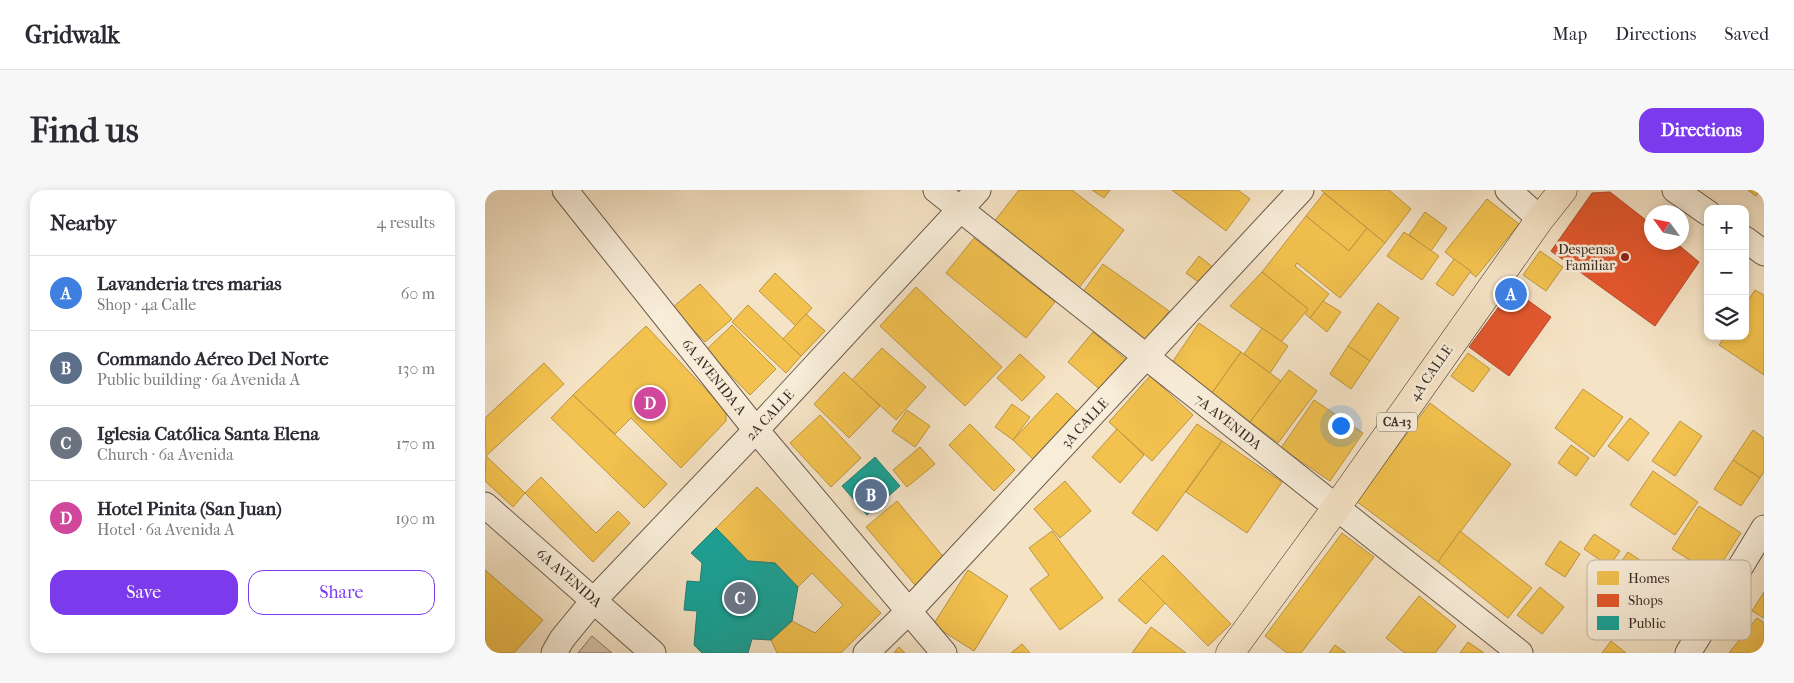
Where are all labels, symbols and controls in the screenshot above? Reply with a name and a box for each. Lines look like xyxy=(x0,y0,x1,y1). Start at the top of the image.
text: Gridwalk xyxy=(25,21,120,49)
text: Map xyxy=(1553,24,1587,45)
text: Directions xyxy=(1615,24,1696,45)
text: Saved xyxy=(1724,24,1769,45)
button: Directions xyxy=(1639,108,1764,153)
text: Find us xyxy=(30,110,139,151)
north arrow xyxy=(1644,205,1689,250)
map controls xyxy=(1704,205,1749,340)
button: + xyxy=(1704,205,1749,250)
text: Nearby xyxy=(50,211,116,235)
text: 4 results xyxy=(377,213,435,232)
place label: Despensa Familiar xyxy=(1558,241,1616,274)
button: − xyxy=(1704,250,1749,295)
marker: Despensa Familiar xyxy=(1619,251,1631,263)
text: Lavanderia tres marias xyxy=(97,273,282,295)
pin: A xyxy=(1495,275,1527,313)
text: A xyxy=(61,284,71,303)
text: 60 m xyxy=(401,284,435,303)
text: Shop · 4a Calle xyxy=(97,295,196,314)
button: layers xyxy=(1704,295,1749,340)
street label: 6A AVENIDA A xyxy=(678,335,750,419)
street label: 4A CALLE xyxy=(1406,341,1457,404)
text: Commando Aéreo Del Norte xyxy=(97,348,329,370)
text: B xyxy=(61,359,71,378)
text: 130 m xyxy=(397,359,435,378)
text: Public building · 6a Avenida A xyxy=(97,370,300,389)
pin: D xyxy=(634,384,666,422)
street label: 2A CALLE xyxy=(742,386,798,444)
street label: 7A AVENIDA xyxy=(1191,391,1266,454)
street label: 3A CALLE xyxy=(1058,394,1113,451)
road number: CA-13 xyxy=(1377,412,1417,432)
your location xyxy=(1328,413,1354,439)
text: Iglesia Católica Santa Elena xyxy=(97,423,319,445)
text: C xyxy=(61,434,71,453)
text: 170 m xyxy=(396,434,435,453)
text: Church · 6a Avenida xyxy=(97,445,234,464)
pin: B xyxy=(855,476,887,514)
text: Hotel Pinita (San Juan) xyxy=(97,498,282,520)
text: D xyxy=(60,509,72,528)
text: 190 m xyxy=(395,509,435,528)
text: Hotel · 6a Avenida A xyxy=(97,520,235,539)
street label: 6A AVENIDA xyxy=(533,545,606,612)
legend xyxy=(1587,560,1751,640)
button: Save xyxy=(50,570,238,615)
button: Share xyxy=(248,570,435,615)
text: Homes xyxy=(1628,570,1670,587)
pin: C xyxy=(724,579,756,617)
text: Shops xyxy=(1628,592,1663,609)
text: Public xyxy=(1628,615,1666,632)

